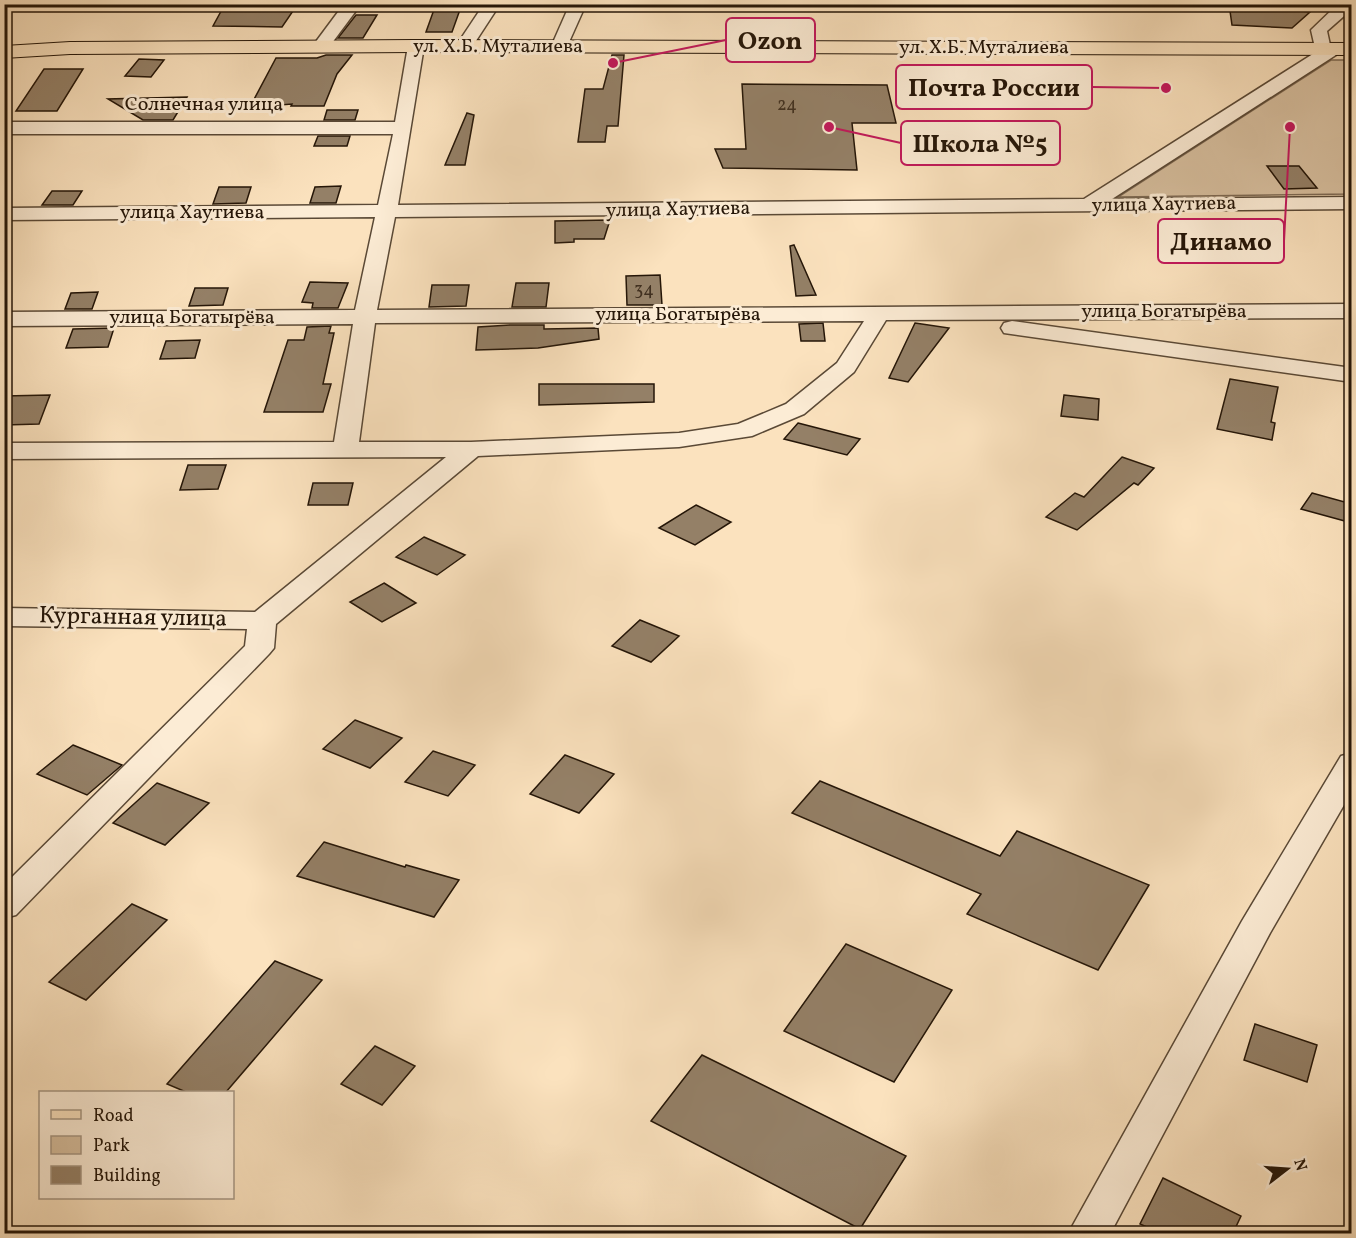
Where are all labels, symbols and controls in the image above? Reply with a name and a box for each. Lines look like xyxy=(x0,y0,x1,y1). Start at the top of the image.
callout: Ozon xyxy=(726,18,815,62)
text: Ozon xyxy=(738,24,802,60)
street label: ул. Х.Б. Муталиева xyxy=(413,33,583,61)
street label: ул. Х.Б. Муталиева xyxy=(899,34,1069,62)
callout: Почта России xyxy=(896,65,1092,109)
text: Почта России xyxy=(908,71,1080,107)
street label: Солнечная улица xyxy=(125,91,283,119)
house number: 24 xyxy=(777,93,797,118)
callout: Школа №5 xyxy=(901,121,1060,165)
text: Школа №5 xyxy=(912,127,1048,163)
street label: улица Хаутиева xyxy=(1091,190,1237,220)
street label: улица Хаутиева xyxy=(605,195,751,225)
street label: улица Хаутиева xyxy=(120,199,264,227)
callout: Динамо xyxy=(1158,219,1284,263)
text: Динамо xyxy=(1170,225,1272,261)
house number: 34 xyxy=(634,278,654,303)
street label: улица Богатырёва xyxy=(1081,298,1247,326)
street label: улица Богатырёва xyxy=(595,301,761,329)
street label: улица Богатырёва xyxy=(109,304,275,332)
street label: Курганная улица xyxy=(39,599,227,637)
legend xyxy=(39,1091,234,1199)
text: Road xyxy=(93,1104,134,1129)
text: Park xyxy=(93,1134,130,1159)
north arrow xyxy=(1257,1139,1317,1199)
text: N xyxy=(1287,1156,1312,1174)
text: Building xyxy=(93,1164,161,1189)

